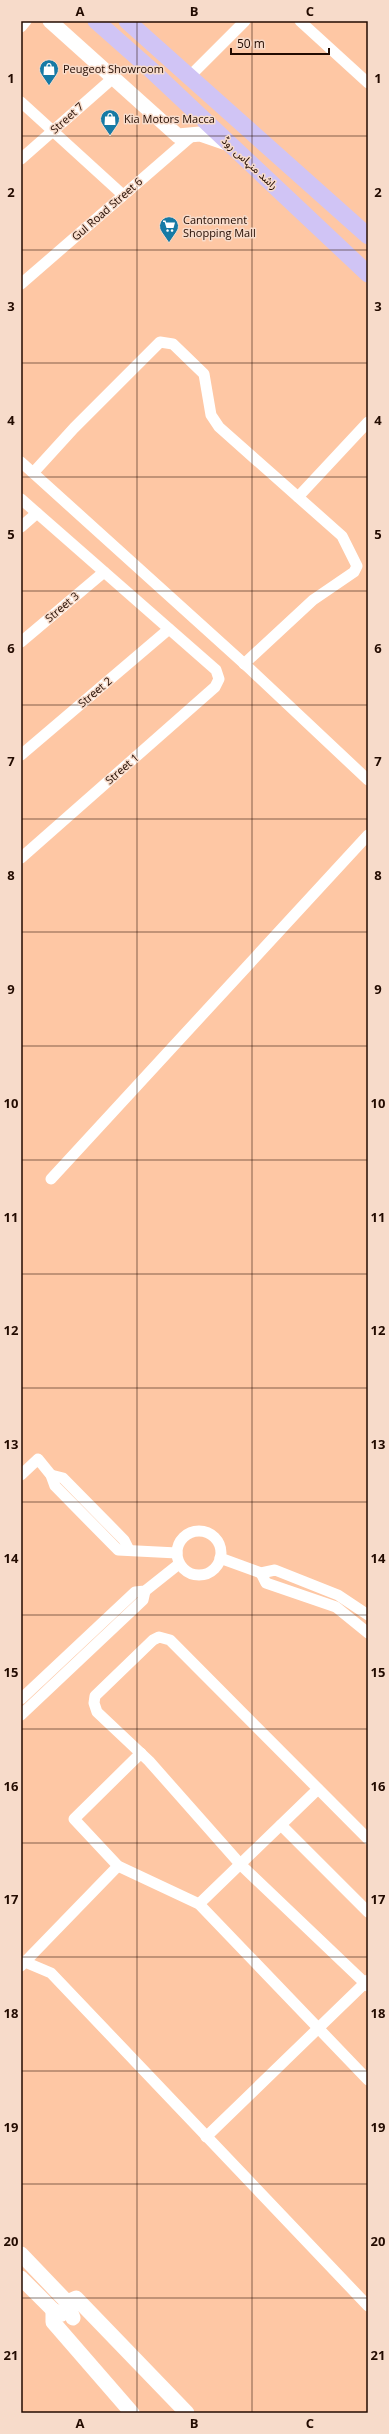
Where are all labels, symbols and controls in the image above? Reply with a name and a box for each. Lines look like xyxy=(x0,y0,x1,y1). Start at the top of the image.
text: A xyxy=(76,2,85,20)
text: B xyxy=(190,2,199,20)
text: C xyxy=(306,2,314,20)
scale bar xyxy=(231,30,329,56)
text: 50 m xyxy=(237,35,265,52)
shop icon: Peugeot Showroom xyxy=(38,58,60,86)
place label: Peugeot Showroom xyxy=(63,61,164,76)
text: 1 xyxy=(7,69,15,87)
text: 1 xyxy=(374,69,382,87)
street label: Street 7 xyxy=(47,99,87,137)
shop icon: Kia Motors Macca xyxy=(99,108,121,136)
place label: Kia Motors Macca xyxy=(124,111,215,126)
street label: راشد منہاس روڈ xyxy=(219,133,282,193)
street label: Gul Road Street 6 xyxy=(68,174,145,244)
text: 2 xyxy=(7,183,15,201)
text: 2 xyxy=(374,183,382,201)
place label: Cantonment Shopping Mall xyxy=(183,212,256,240)
supermarket icon: Cantonment Shopping Mall xyxy=(158,215,180,243)
text: 3 xyxy=(7,297,15,315)
text: 3 xyxy=(374,297,382,315)
text: 4 xyxy=(7,411,15,429)
text: 4 xyxy=(374,411,382,429)
text: 5 xyxy=(7,525,15,543)
text: 5 xyxy=(374,525,382,543)
street label: Street 3 xyxy=(42,588,82,625)
text: 6 xyxy=(7,639,15,657)
text: 6 xyxy=(374,639,382,657)
street label: Street 2 xyxy=(75,673,115,710)
street label: Street 1 xyxy=(102,750,142,787)
text: 7 xyxy=(7,752,15,770)
text: 7 xyxy=(374,752,382,770)
text: 8 xyxy=(7,866,15,884)
text: 8 xyxy=(374,866,382,884)
text: 9 xyxy=(7,980,15,998)
text: 9 xyxy=(374,980,382,998)
text: 10 xyxy=(4,1094,18,1112)
text: 10 xyxy=(371,1094,385,1112)
text: 11 xyxy=(4,1208,18,1226)
text: 11 xyxy=(371,1208,385,1226)
text: 12 xyxy=(4,1321,19,1339)
text: 12 xyxy=(371,1321,386,1339)
text: 13 xyxy=(4,1435,18,1453)
text: 13 xyxy=(371,1435,385,1453)
text: 14 xyxy=(4,1549,19,1567)
text: 14 xyxy=(371,1549,386,1567)
text: 15 xyxy=(4,1663,18,1681)
text: 15 xyxy=(371,1663,385,1681)
text: 16 xyxy=(4,1777,19,1795)
text: 16 xyxy=(371,1777,386,1795)
text: 17 xyxy=(4,1890,19,1908)
text: 17 xyxy=(371,1890,386,1908)
text: 18 xyxy=(4,2004,18,2022)
text: 18 xyxy=(371,2004,385,2022)
text: 19 xyxy=(4,2118,18,2136)
text: 19 xyxy=(371,2118,385,2136)
text: 20 xyxy=(4,2232,18,2250)
text: 20 xyxy=(371,2232,385,2250)
text: 21 xyxy=(4,2346,18,2364)
text: 21 xyxy=(371,2346,385,2364)
text: A xyxy=(76,2414,85,2432)
text: B xyxy=(190,2414,199,2432)
text: C xyxy=(306,2414,314,2432)

